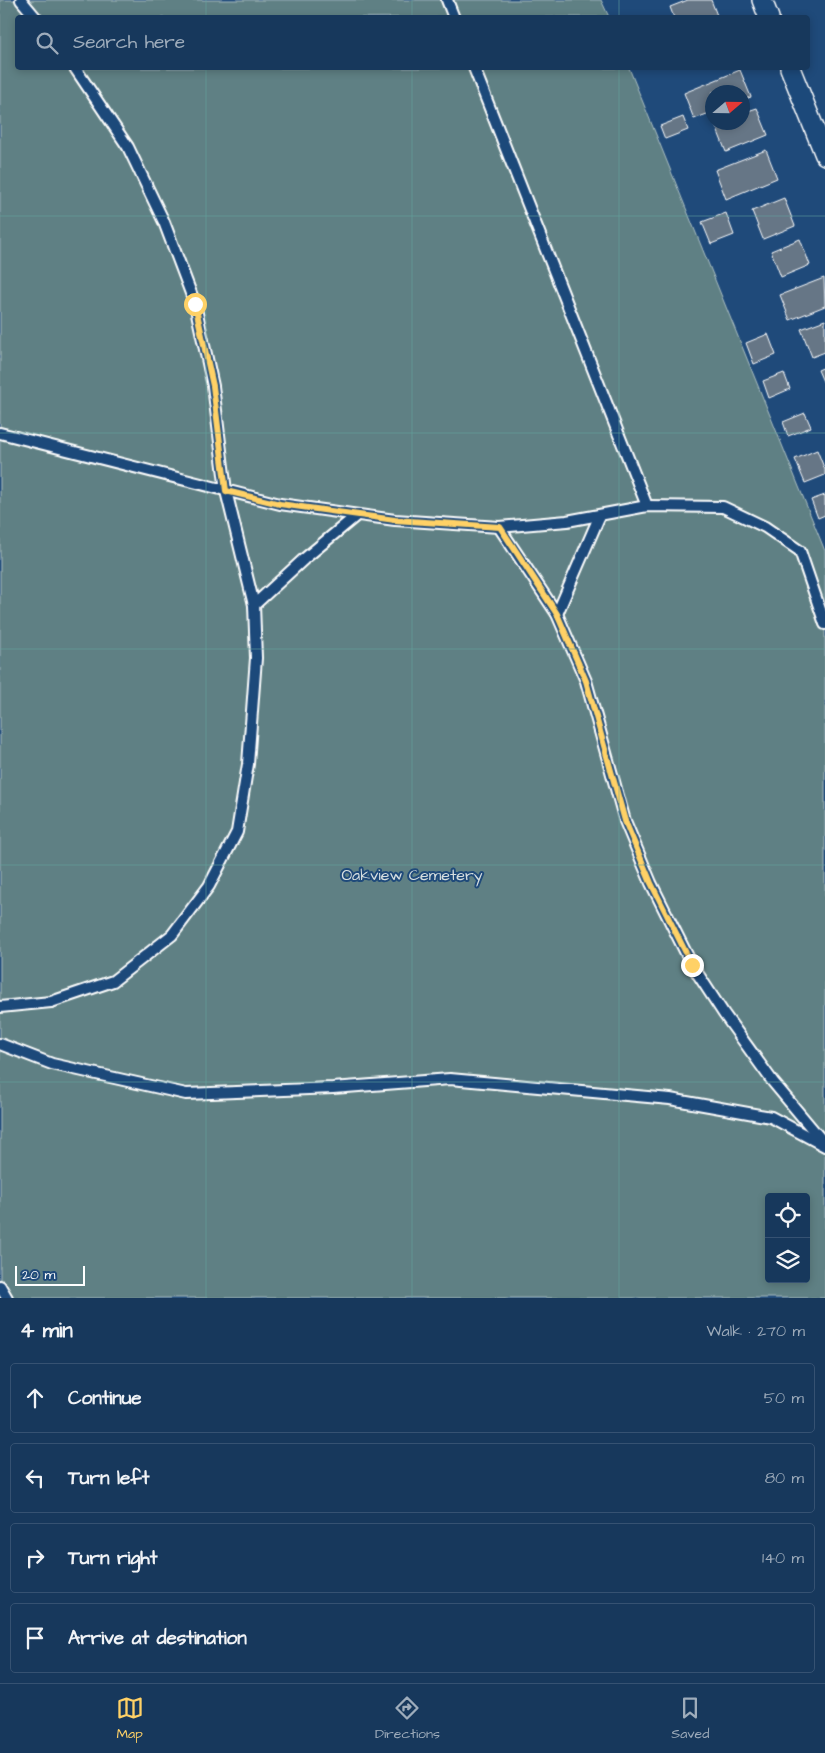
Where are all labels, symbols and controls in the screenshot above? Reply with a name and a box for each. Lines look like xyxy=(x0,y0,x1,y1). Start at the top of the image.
search box xyxy=(15,15,810,70)
icon: search xyxy=(33,29,61,57)
text: Search here xyxy=(73,29,185,56)
north arrow xyxy=(705,85,750,130)
route start xyxy=(184,293,207,316)
park label: Oakview Cemetery xyxy=(341,864,483,887)
route end xyxy=(681,954,704,977)
map controls xyxy=(765,1193,810,1283)
button: locate xyxy=(765,1193,810,1238)
button: layers xyxy=(765,1238,810,1283)
scale bar xyxy=(15,1263,85,1286)
text: 20 m xyxy=(22,1265,55,1285)
text: 4 min xyxy=(20,1316,73,1345)
text: Walk · 270 m xyxy=(706,1320,805,1342)
icon: ahead xyxy=(21,1384,49,1412)
text: Continue xyxy=(68,1385,142,1412)
text: 50 m xyxy=(764,1387,804,1409)
icon: left xyxy=(21,1464,49,1492)
text: Turn left xyxy=(68,1465,149,1492)
text: 80 m xyxy=(765,1467,804,1489)
icon: right xyxy=(21,1544,49,1572)
text: Turn right xyxy=(68,1545,157,1572)
text: 140 m xyxy=(762,1547,804,1569)
icon: arrive xyxy=(21,1624,49,1652)
text: Arrive at destination xyxy=(68,1625,247,1652)
tab: Map xyxy=(116,1694,144,1744)
tab: Directions xyxy=(375,1694,440,1744)
tab: Saved xyxy=(671,1694,709,1744)

